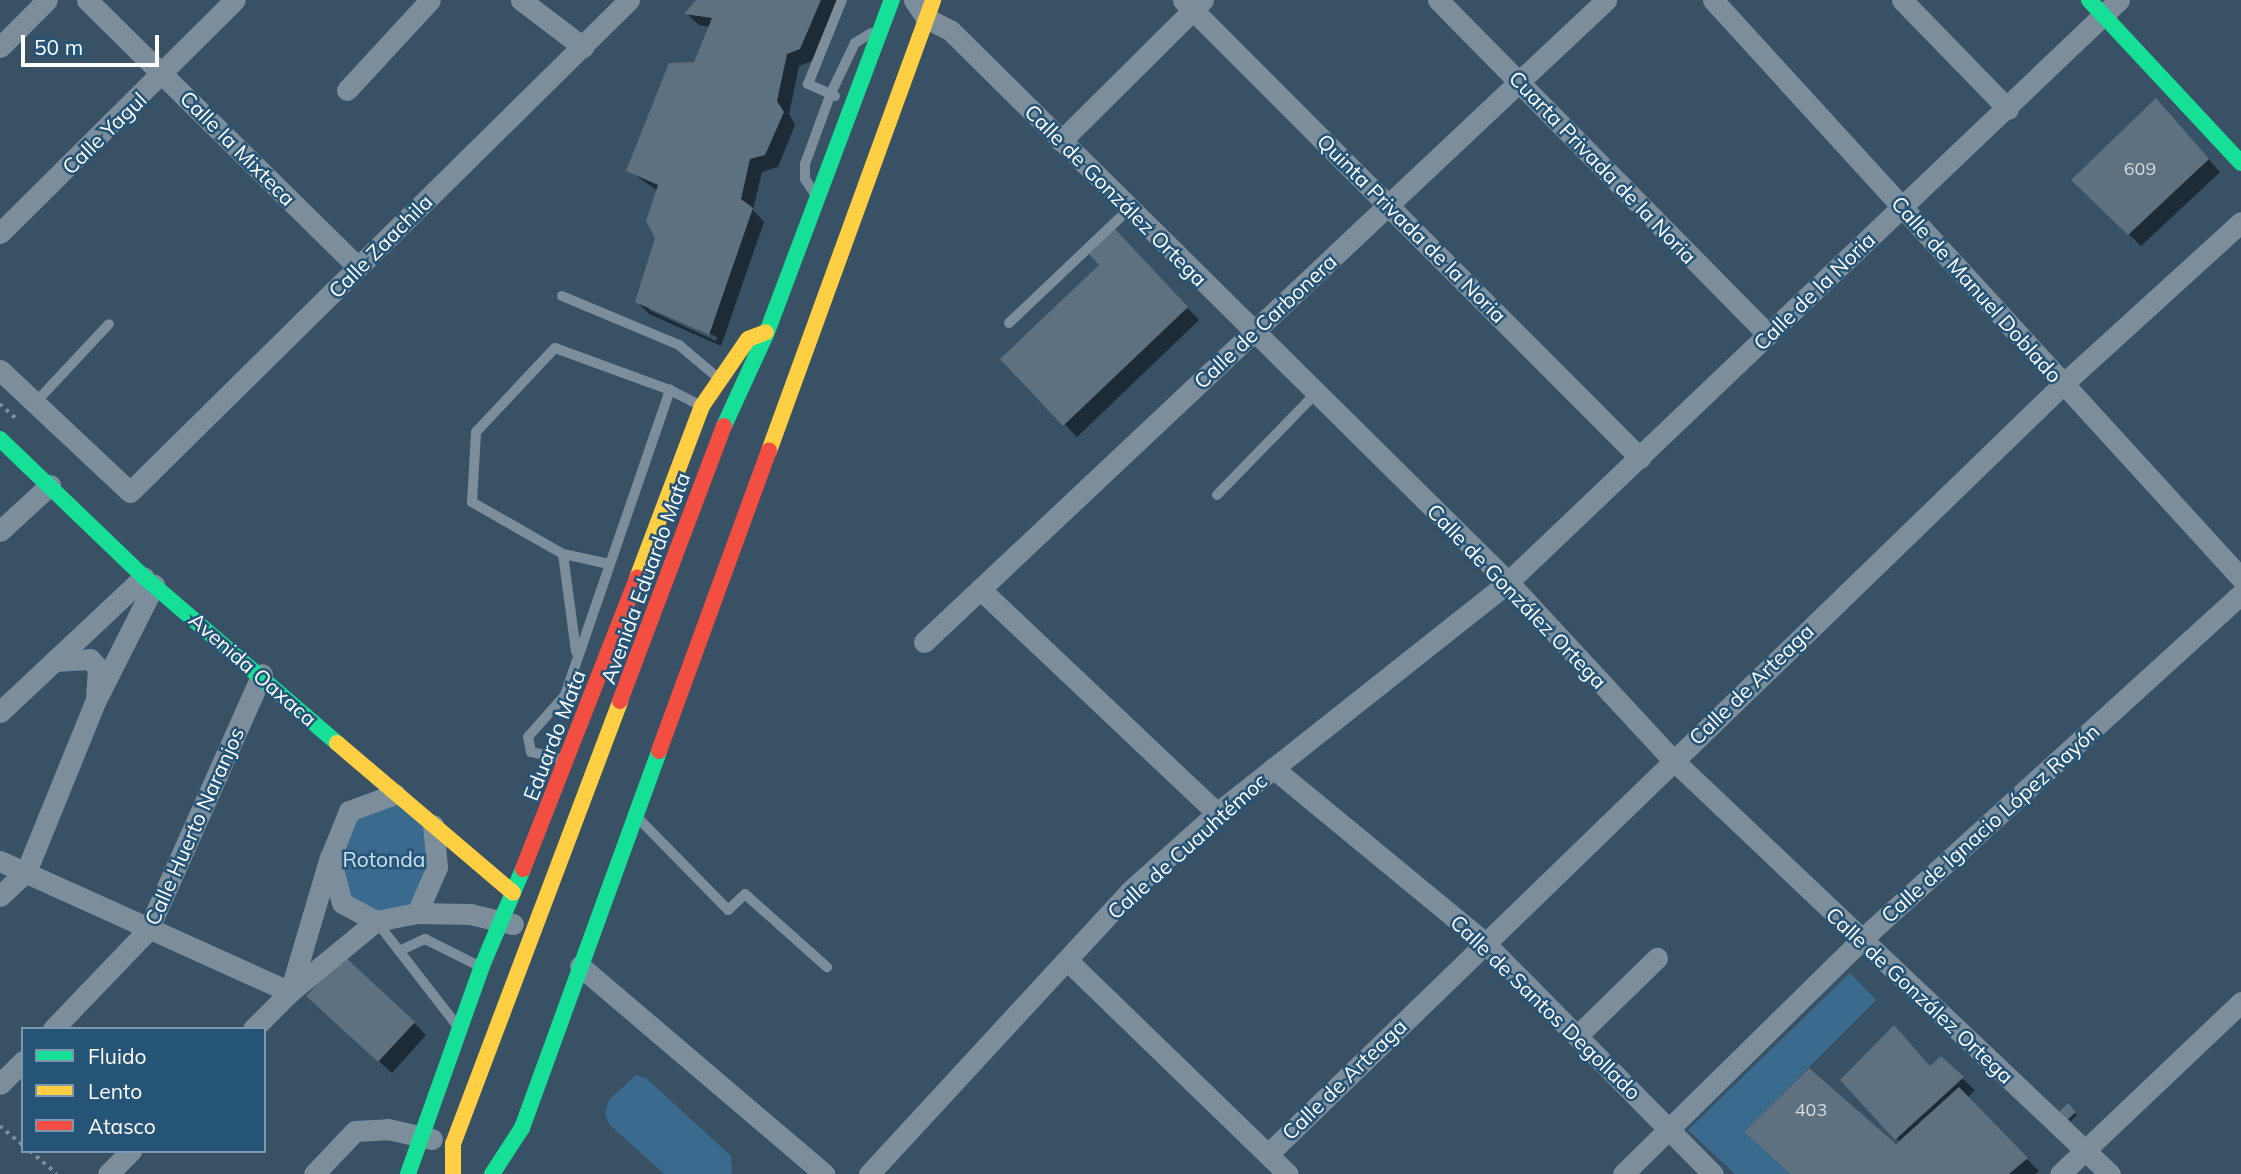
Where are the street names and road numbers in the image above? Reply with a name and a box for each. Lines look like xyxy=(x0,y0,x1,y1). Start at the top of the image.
street label: Cuarta Privada de la Noria xyxy=(1504,65,1702,269)
street label: Calle la Mixteca xyxy=(175,85,301,211)
street label: Calle Yagul xyxy=(57,87,151,179)
street label: Calle de González Ortega xyxy=(1020,99,1212,291)
street label: Quinta Privada de la Noria xyxy=(1312,128,1512,328)
street label: Calle Zaachila xyxy=(323,189,437,303)
street label: Calle de Manuel Doblado xyxy=(1887,190,2067,388)
street label: Calle de la Noria xyxy=(1748,227,1880,355)
street label: Calle de Carbonera xyxy=(1188,248,1342,394)
street label: Avenida Eduardo Mata xyxy=(595,469,695,687)
street label: Calle de González Ortega xyxy=(1422,498,1612,694)
street label: Avenida Oaxaca xyxy=(184,607,322,731)
street label: Calle de Arteaga xyxy=(1684,618,1818,750)
street label: Eduardo Mata xyxy=(518,666,590,804)
street label: Calle de Ignacio López Rayón xyxy=(1876,718,2104,928)
street label: Calle Huerto Naranjos xyxy=(139,723,249,929)
street label: Calle de Cuauhtémoc xyxy=(1102,768,1272,924)
street label: Calle de González Ortega xyxy=(1821,901,2019,1089)
street label: Calle de Santos Degollado xyxy=(1445,909,1647,1105)
street label: Calle de Arteaga xyxy=(1277,1013,1411,1145)

